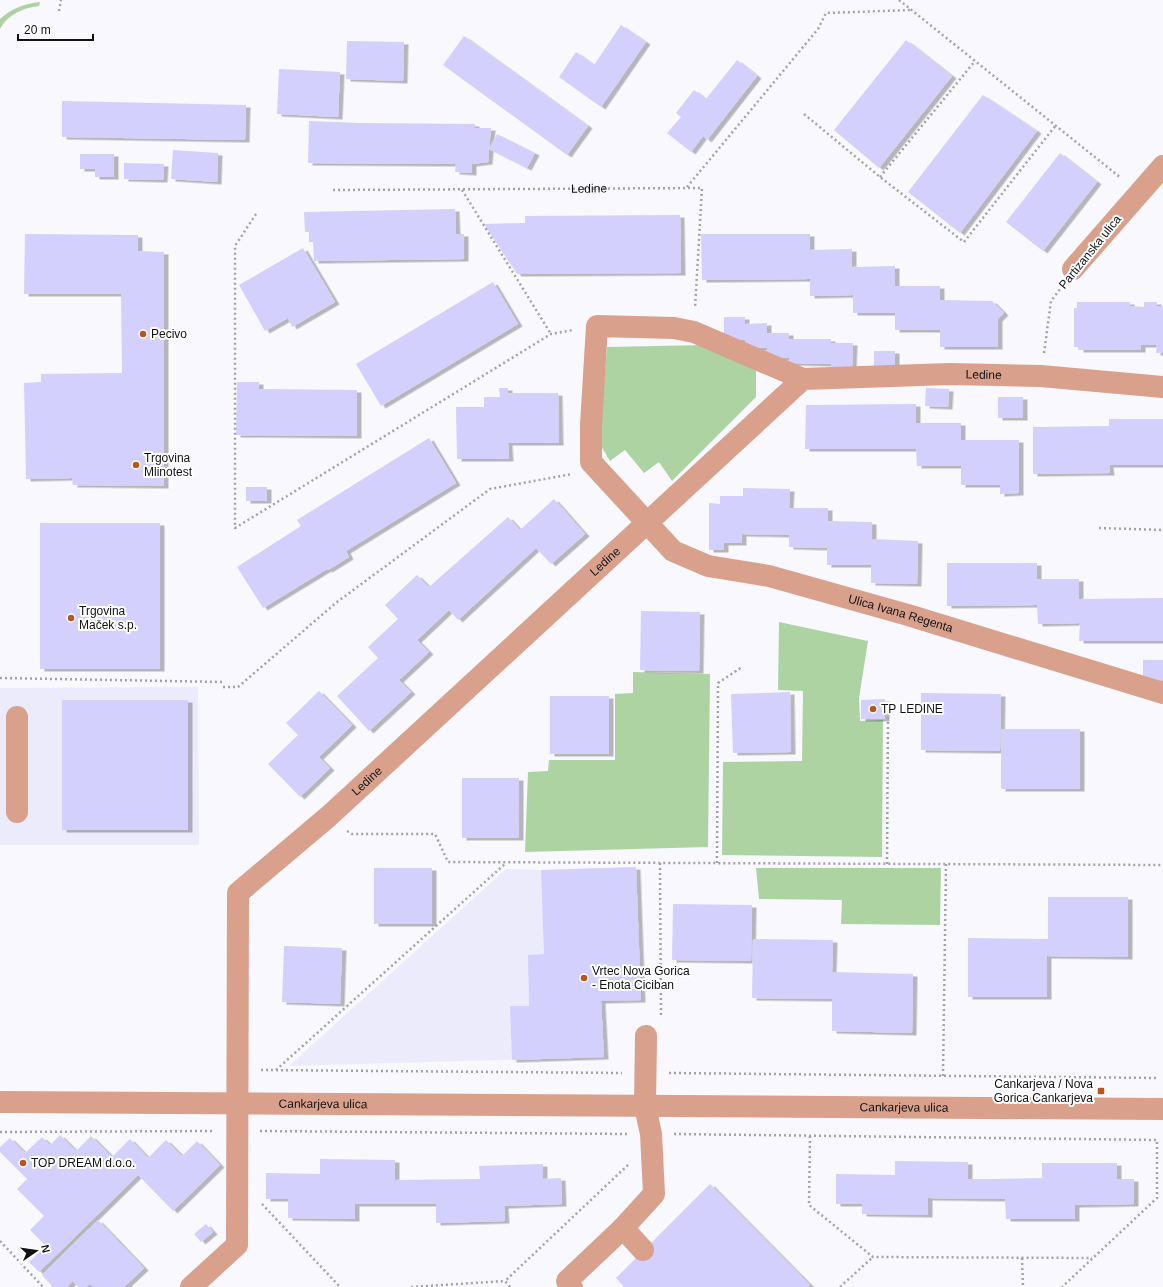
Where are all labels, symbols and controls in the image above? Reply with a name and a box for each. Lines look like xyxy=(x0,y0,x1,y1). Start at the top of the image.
scale bar xyxy=(18,16,93,42)
text: 20 m xyxy=(24,23,51,37)
street label: Ledine xyxy=(571,182,607,196)
street label: Partizanska ulica xyxy=(1056,212,1124,292)
place label: Pecivo xyxy=(151,327,187,341)
marker: Pecivo xyxy=(138,329,148,339)
street label: Ledine xyxy=(966,367,1002,382)
place label: Trgovina Mlinotest xyxy=(144,451,193,479)
marker: Trgovina Mlinotest xyxy=(131,460,141,470)
street label: Ledine xyxy=(587,544,623,579)
street label: Ulica Ivana Regenta xyxy=(847,592,955,635)
place label: Trgovina Maček s.p. xyxy=(79,604,137,632)
marker: Trgovina Maček s.p. xyxy=(66,613,76,623)
place label: TP LEDINE xyxy=(881,702,943,716)
marker: TP LEDINE xyxy=(868,704,878,714)
street label: Ledine xyxy=(349,763,385,798)
place label: Vrtec Nova Gorica - Enota Ciciban xyxy=(592,964,690,992)
marker: Vrtec Nova Gorica - Enota Ciciban xyxy=(579,973,589,983)
place label: Cankarjeva / Nova Gorica Cankarjeva xyxy=(994,1077,1093,1105)
marker: Cankarjeva / Nova Gorica Cankarjeva xyxy=(1096,1086,1106,1096)
street label: Cankarjeva ulica xyxy=(279,1097,368,1111)
street label: Cankarjeva ulica xyxy=(860,1100,949,1115)
place label: TOP DREAM d.o.o. xyxy=(31,1156,135,1170)
marker: TOP DREAM d.o.o. xyxy=(18,1158,28,1168)
north arrow xyxy=(16,1231,56,1271)
text: N xyxy=(39,1244,52,1254)

